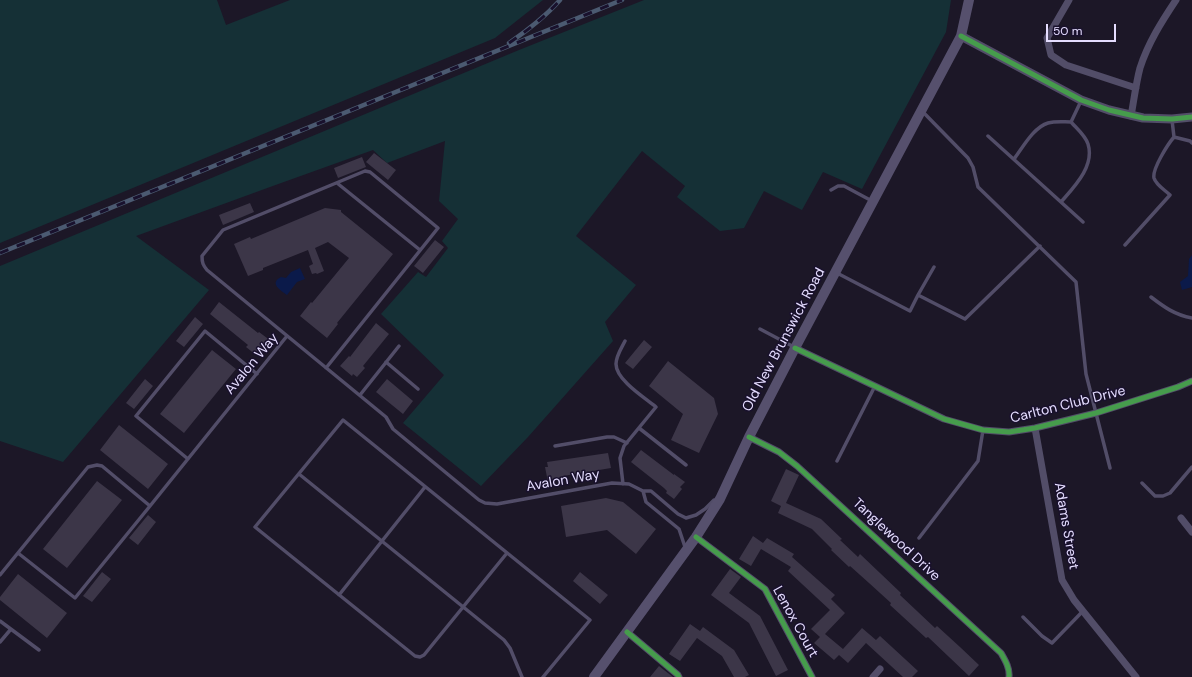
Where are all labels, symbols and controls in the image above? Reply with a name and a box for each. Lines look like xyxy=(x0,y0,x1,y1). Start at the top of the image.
scale bar xyxy=(1048,16,1118,42)
text: 50 m xyxy=(1053,23,1082,39)
street label: Old New Brunswick Road xyxy=(739,265,829,415)
street label: Avalon Way xyxy=(222,330,282,398)
street label: Carlton Club Drive xyxy=(1009,383,1127,427)
street label: Avalon Way xyxy=(525,466,601,496)
street label: Adams Street xyxy=(1050,481,1082,571)
street label: Tanglewood Drive xyxy=(849,495,943,585)
street label: Lenox Court xyxy=(769,583,821,661)

